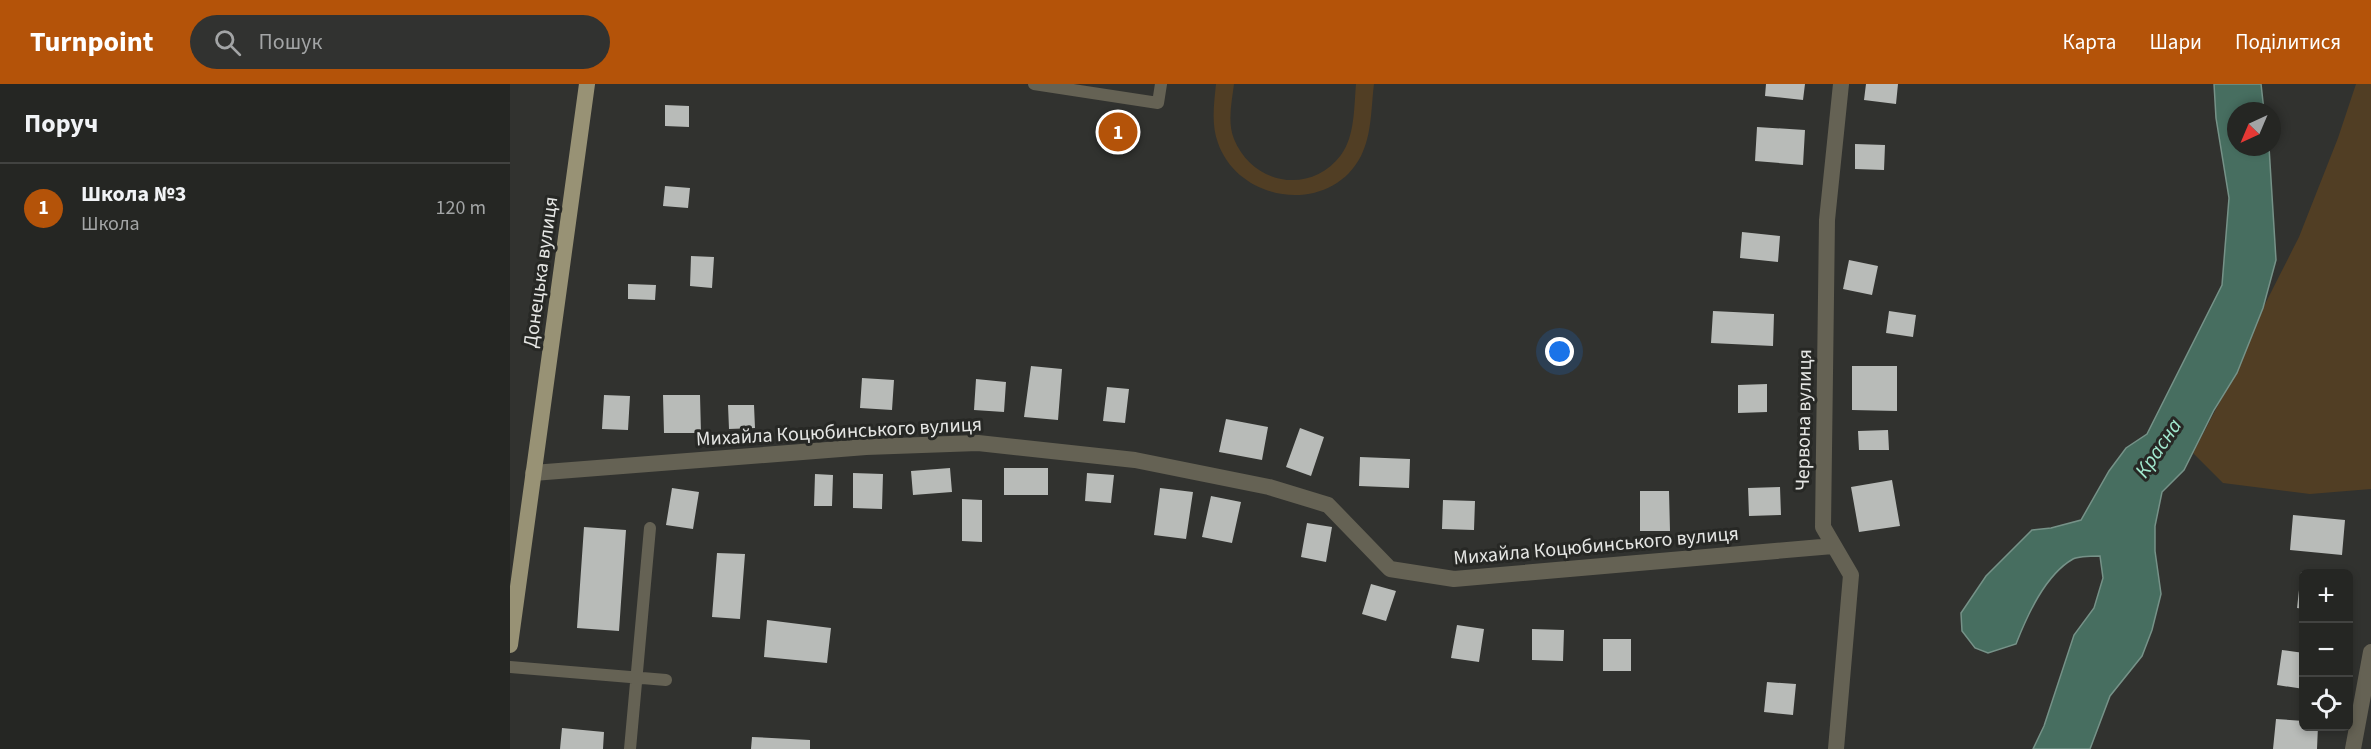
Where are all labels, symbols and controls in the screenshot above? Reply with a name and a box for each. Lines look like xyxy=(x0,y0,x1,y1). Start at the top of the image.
search box xyxy=(190,15,610,69)
text: Turnpoint xyxy=(30,22,154,62)
icon: search xyxy=(211,26,244,59)
text: Пошук xyxy=(259,26,322,58)
text: Карта xyxy=(2063,27,2116,57)
text: Шари xyxy=(2149,27,2202,57)
text: Поділитися xyxy=(2235,27,2341,57)
north arrow xyxy=(2227,102,2281,156)
text: Поруч xyxy=(24,105,98,142)
pin: 1 xyxy=(1098,110,1138,154)
text: Школа №3 xyxy=(81,178,186,210)
text: 1 xyxy=(38,194,49,222)
text: 120 m xyxy=(436,194,486,222)
street label: Донецька вулиця xyxy=(517,195,565,350)
text: Школа xyxy=(81,210,140,238)
your location xyxy=(1545,337,1574,366)
street label: Червона вулиця xyxy=(1789,349,1819,491)
street label: Михайла Коцюбинського вулиця xyxy=(695,411,983,453)
water label: Красна xyxy=(2127,412,2189,484)
street label: Михайла Коцюбинського вулиця xyxy=(1452,520,1740,572)
map controls xyxy=(2299,569,2353,731)
button: + xyxy=(2299,569,2353,623)
button: − xyxy=(2299,623,2353,677)
button: locate xyxy=(2299,677,2353,731)

